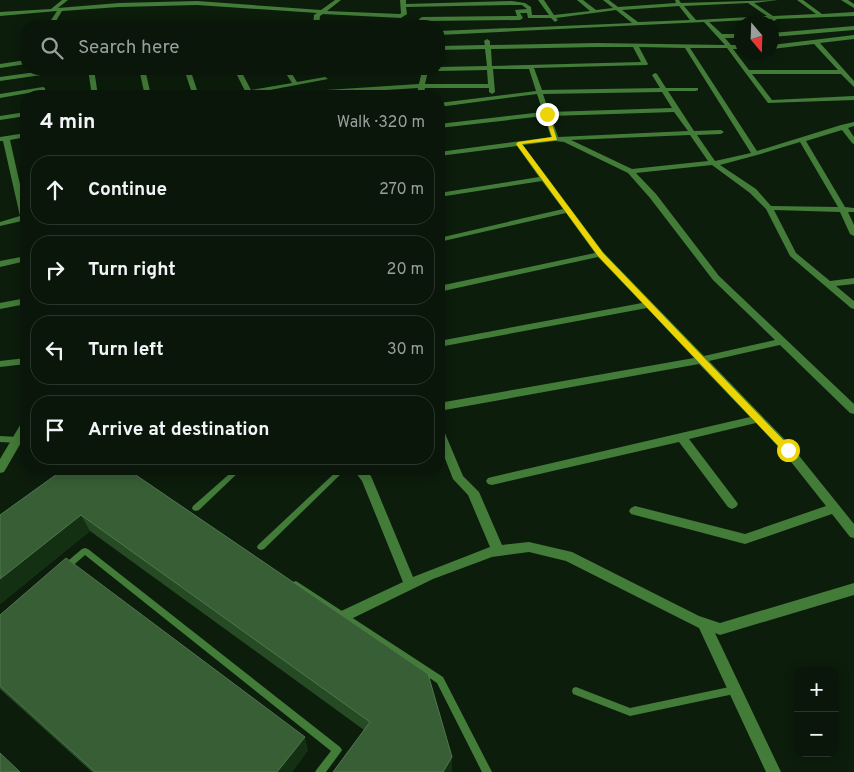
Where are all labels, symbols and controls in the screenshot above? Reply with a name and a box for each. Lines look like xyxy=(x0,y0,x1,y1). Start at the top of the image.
north arrow xyxy=(734,15,779,60)
search box xyxy=(20,20,445,75)
icon: search xyxy=(38,34,66,62)
text: Search here xyxy=(78,36,180,60)
route end xyxy=(536,103,559,126)
text: 4 min xyxy=(40,109,96,136)
text: Walk · 320 m xyxy=(337,113,425,133)
icon: ahead xyxy=(41,176,69,204)
text: Continue xyxy=(88,178,167,202)
text: 270 m xyxy=(379,180,424,200)
icon: right xyxy=(41,256,69,284)
text: Turn right xyxy=(88,258,176,282)
text: 20 m xyxy=(387,260,424,280)
icon: left xyxy=(41,336,69,364)
text: Turn left xyxy=(88,338,164,362)
text: 30 m xyxy=(387,340,424,360)
icon: arrive xyxy=(41,416,69,444)
text: Arrive at destination xyxy=(88,418,269,442)
route start xyxy=(777,439,800,462)
map controls xyxy=(794,667,839,757)
button: + xyxy=(794,667,839,712)
button: − xyxy=(794,712,839,757)

